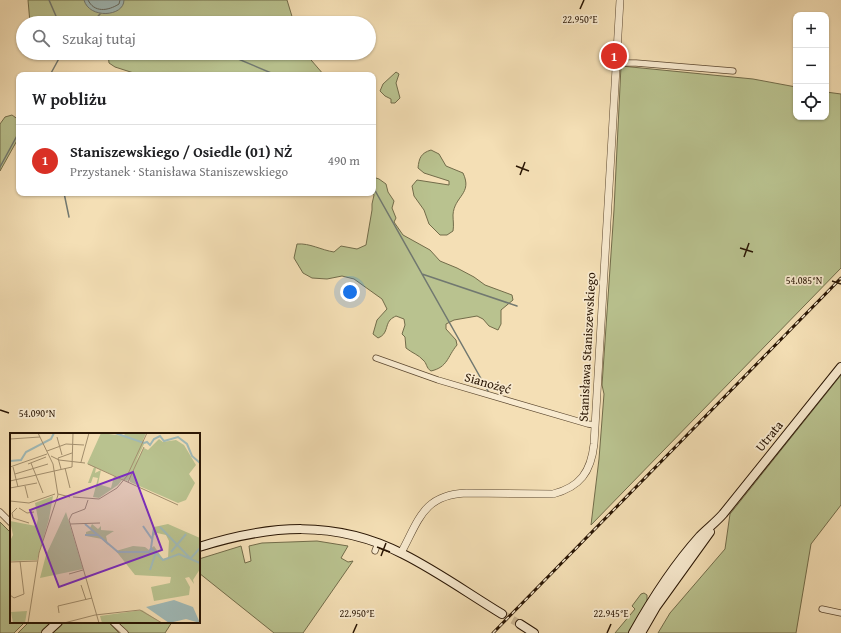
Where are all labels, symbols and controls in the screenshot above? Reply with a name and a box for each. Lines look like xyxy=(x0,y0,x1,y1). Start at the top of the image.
text: 22.950°E xyxy=(562,12,598,27)
map controls xyxy=(793,12,829,120)
button: + xyxy=(793,12,829,48)
search box xyxy=(16,16,376,60)
icon: search xyxy=(30,27,52,49)
text: Szukaj tutaj xyxy=(62,28,136,49)
pin: 1 xyxy=(601,41,627,71)
button: − xyxy=(793,48,829,84)
button: locate xyxy=(793,84,829,120)
text: W pobliżu xyxy=(32,86,107,111)
text: Staniszewskiego / Osiedle (01) NŻ xyxy=(70,141,292,162)
text: 1 xyxy=(42,151,48,170)
text: 490 m xyxy=(328,151,360,170)
text: Przystanek · Stanisława Staniszewskiego xyxy=(70,162,288,181)
street label: Stanisława Staniszewskiego xyxy=(574,271,600,422)
text: 54.085°N xyxy=(786,273,823,288)
your location xyxy=(340,282,360,302)
street label: Sianożęć xyxy=(462,367,514,399)
text: 54.090°N xyxy=(19,406,56,421)
street label: Utrata xyxy=(751,416,788,456)
inset map xyxy=(10,433,200,623)
text: 22.950°E xyxy=(339,606,375,621)
text: 22.945°E xyxy=(593,606,629,621)

